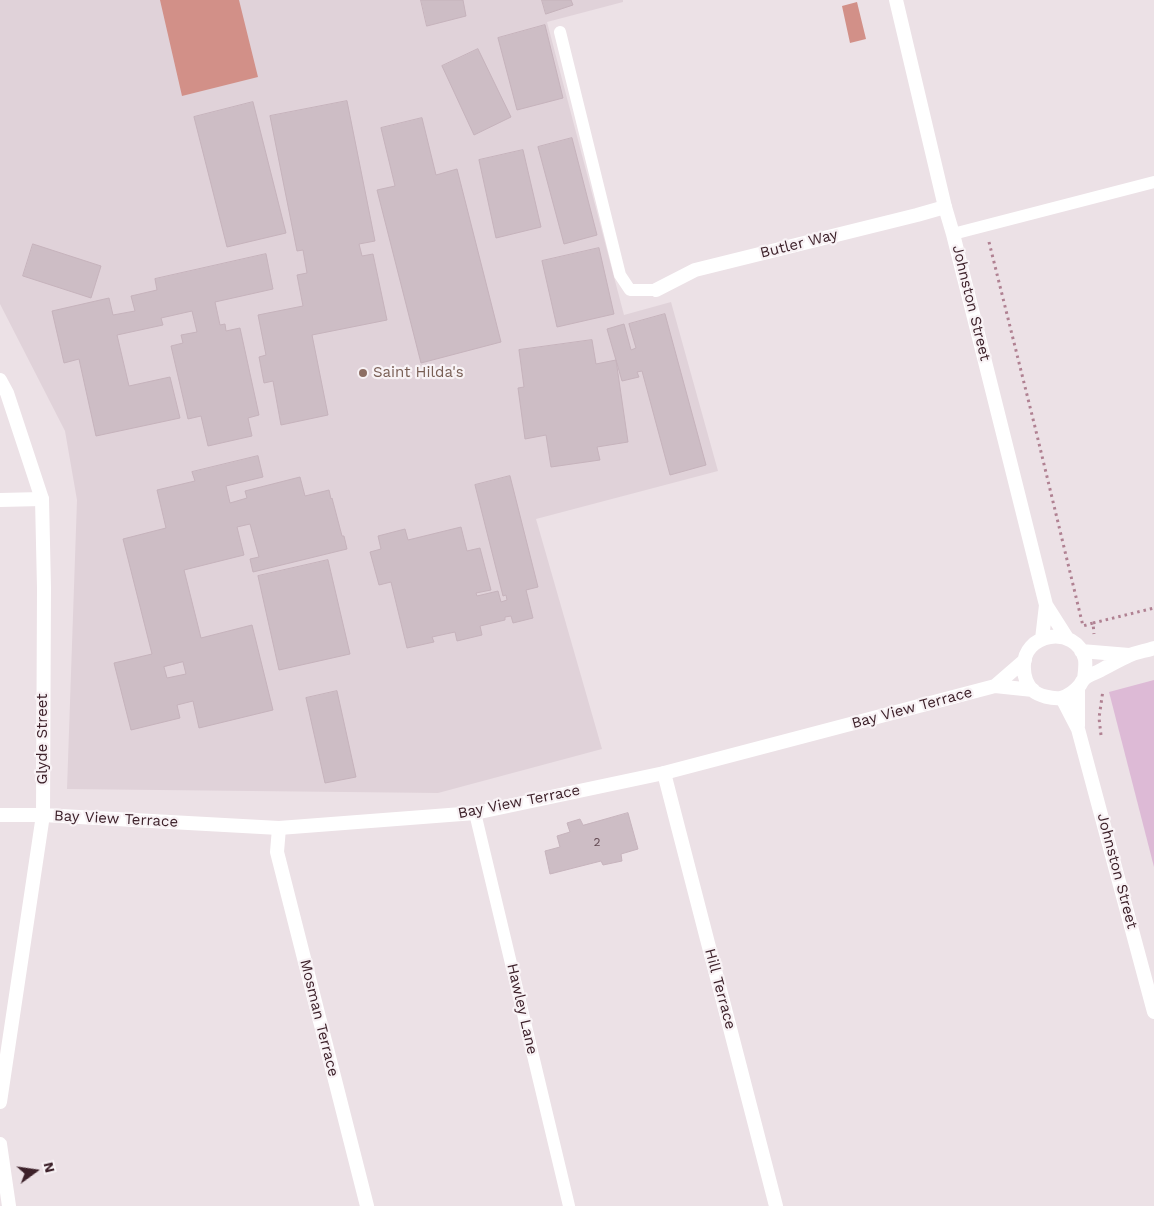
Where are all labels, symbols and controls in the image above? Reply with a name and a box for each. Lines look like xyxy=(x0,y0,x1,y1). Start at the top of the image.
street label: Butler Way xyxy=(758,226,840,262)
street label: Johnston Street xyxy=(948,243,994,363)
place label: Saint Hilda's xyxy=(373,364,464,382)
marker: Saint Hilda's xyxy=(357,367,369,379)
street label: Bay View Terrace xyxy=(850,683,974,733)
street label: Glyde Street xyxy=(34,693,52,785)
street label: Bay View Terrace xyxy=(456,781,582,823)
street label: Bay View Terrace xyxy=(54,807,178,831)
street label: Johnston Street xyxy=(1093,811,1141,931)
house number: 2 xyxy=(594,835,600,849)
street label: Hill Terrace xyxy=(701,947,739,1031)
street label: Mosman Terrace xyxy=(296,957,342,1079)
street label: Hawley Lane xyxy=(503,962,541,1056)
north arrow xyxy=(10,1146,60,1196)
text: N xyxy=(41,1160,59,1174)

